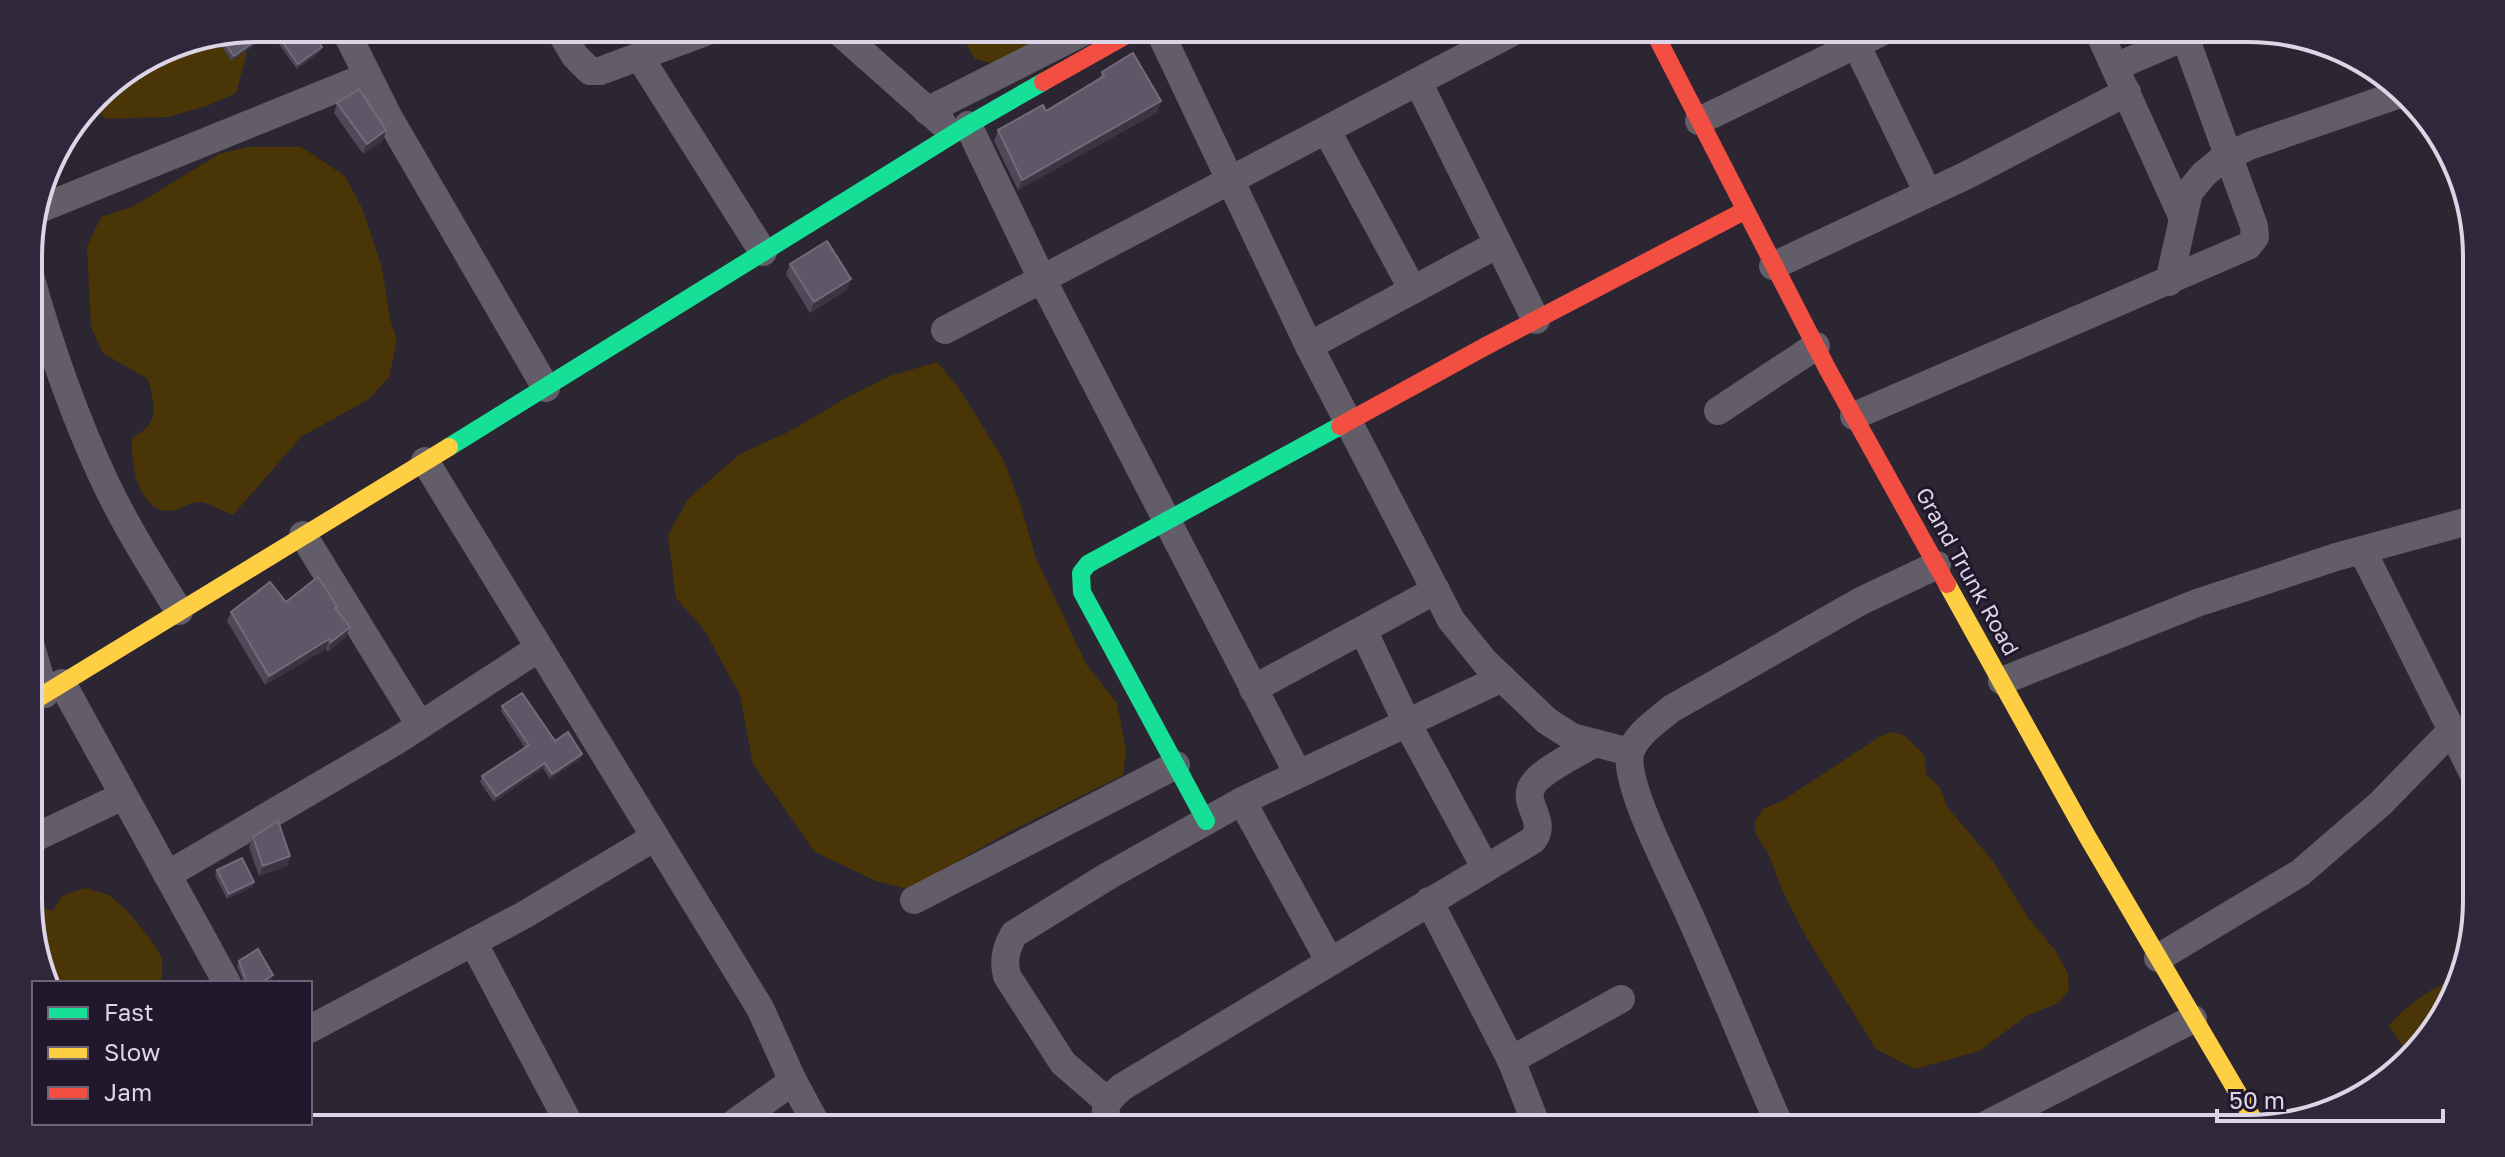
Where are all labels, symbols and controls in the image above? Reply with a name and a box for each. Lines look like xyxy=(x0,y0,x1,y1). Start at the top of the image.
street label: Grand Trunk Road xyxy=(1911,482,2025,660)
legend xyxy=(32,981,312,1125)
text: Fast xyxy=(104,997,154,1026)
text: Slow xyxy=(104,1037,160,1066)
scale bar xyxy=(2217,1073,2443,1123)
text: Jam xyxy=(104,1077,152,1106)
text: 50 m xyxy=(2229,1085,2285,1114)

